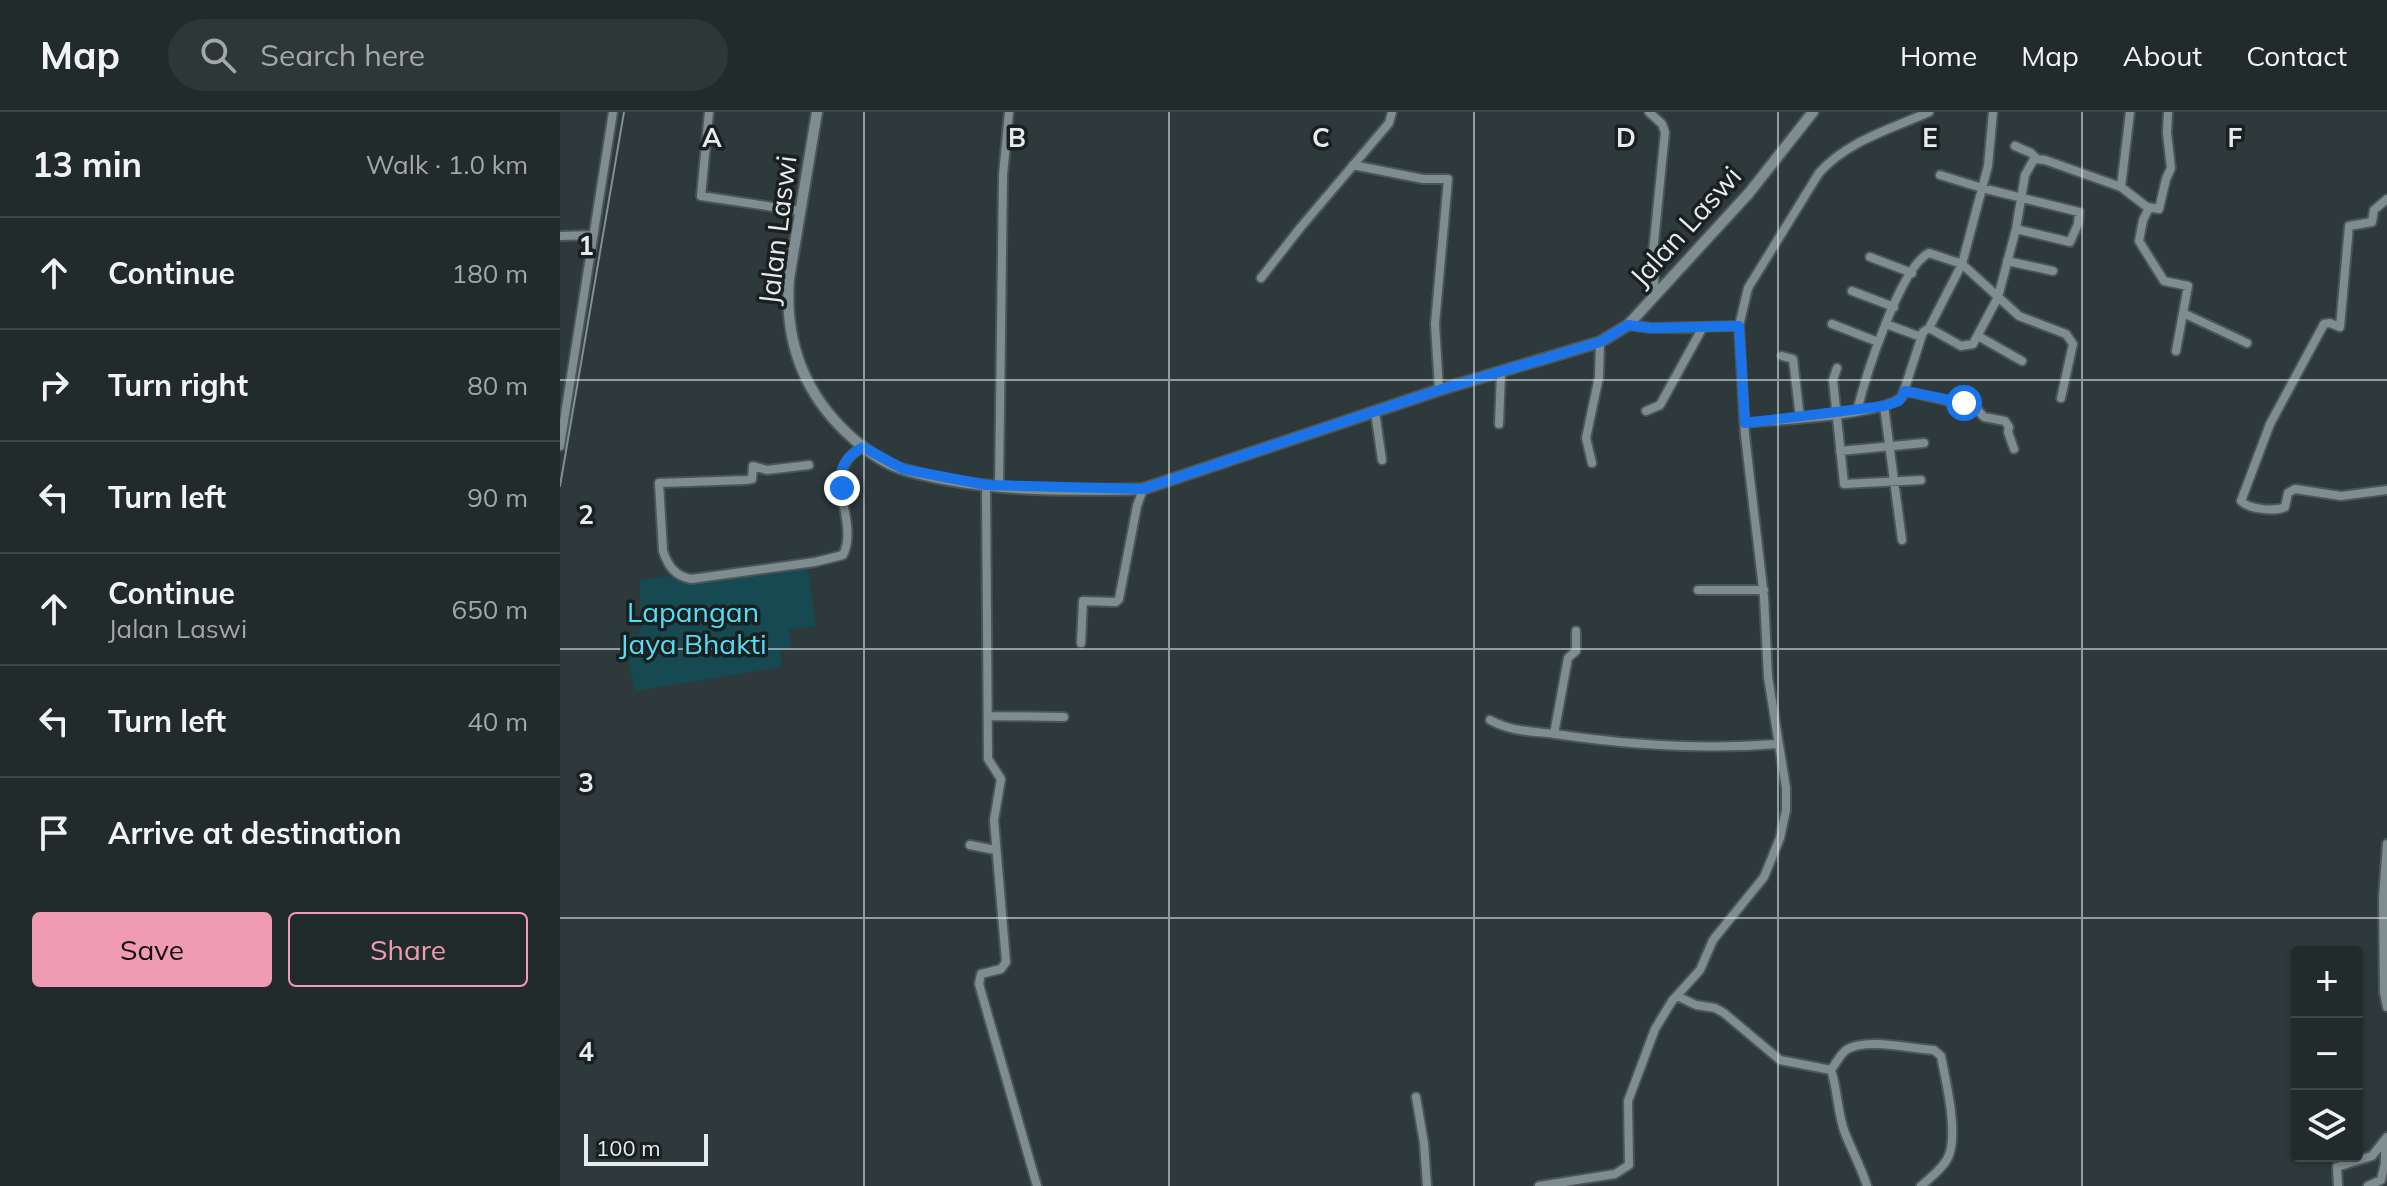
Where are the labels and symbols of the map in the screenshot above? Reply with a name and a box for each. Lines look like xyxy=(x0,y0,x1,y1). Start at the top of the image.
text: A xyxy=(702,121,722,154)
text: B xyxy=(1008,121,1026,154)
text: C xyxy=(1312,121,1330,154)
text: D xyxy=(1616,121,1636,154)
text: E xyxy=(1922,121,1938,154)
text: F xyxy=(2228,121,2243,154)
street label: Jalan Laswi xyxy=(750,153,804,307)
street label: Jalan Laswi xyxy=(1622,159,1748,293)
text: 1 xyxy=(578,229,594,262)
route start xyxy=(1946,385,1982,421)
route end xyxy=(824,470,860,506)
text: 2 xyxy=(578,498,594,531)
park label: Lapangan Jaya Bhakti xyxy=(619,594,767,661)
text: 3 xyxy=(578,766,594,799)
text: 4 xyxy=(578,1035,594,1068)
scale bar xyxy=(584,1130,708,1166)

